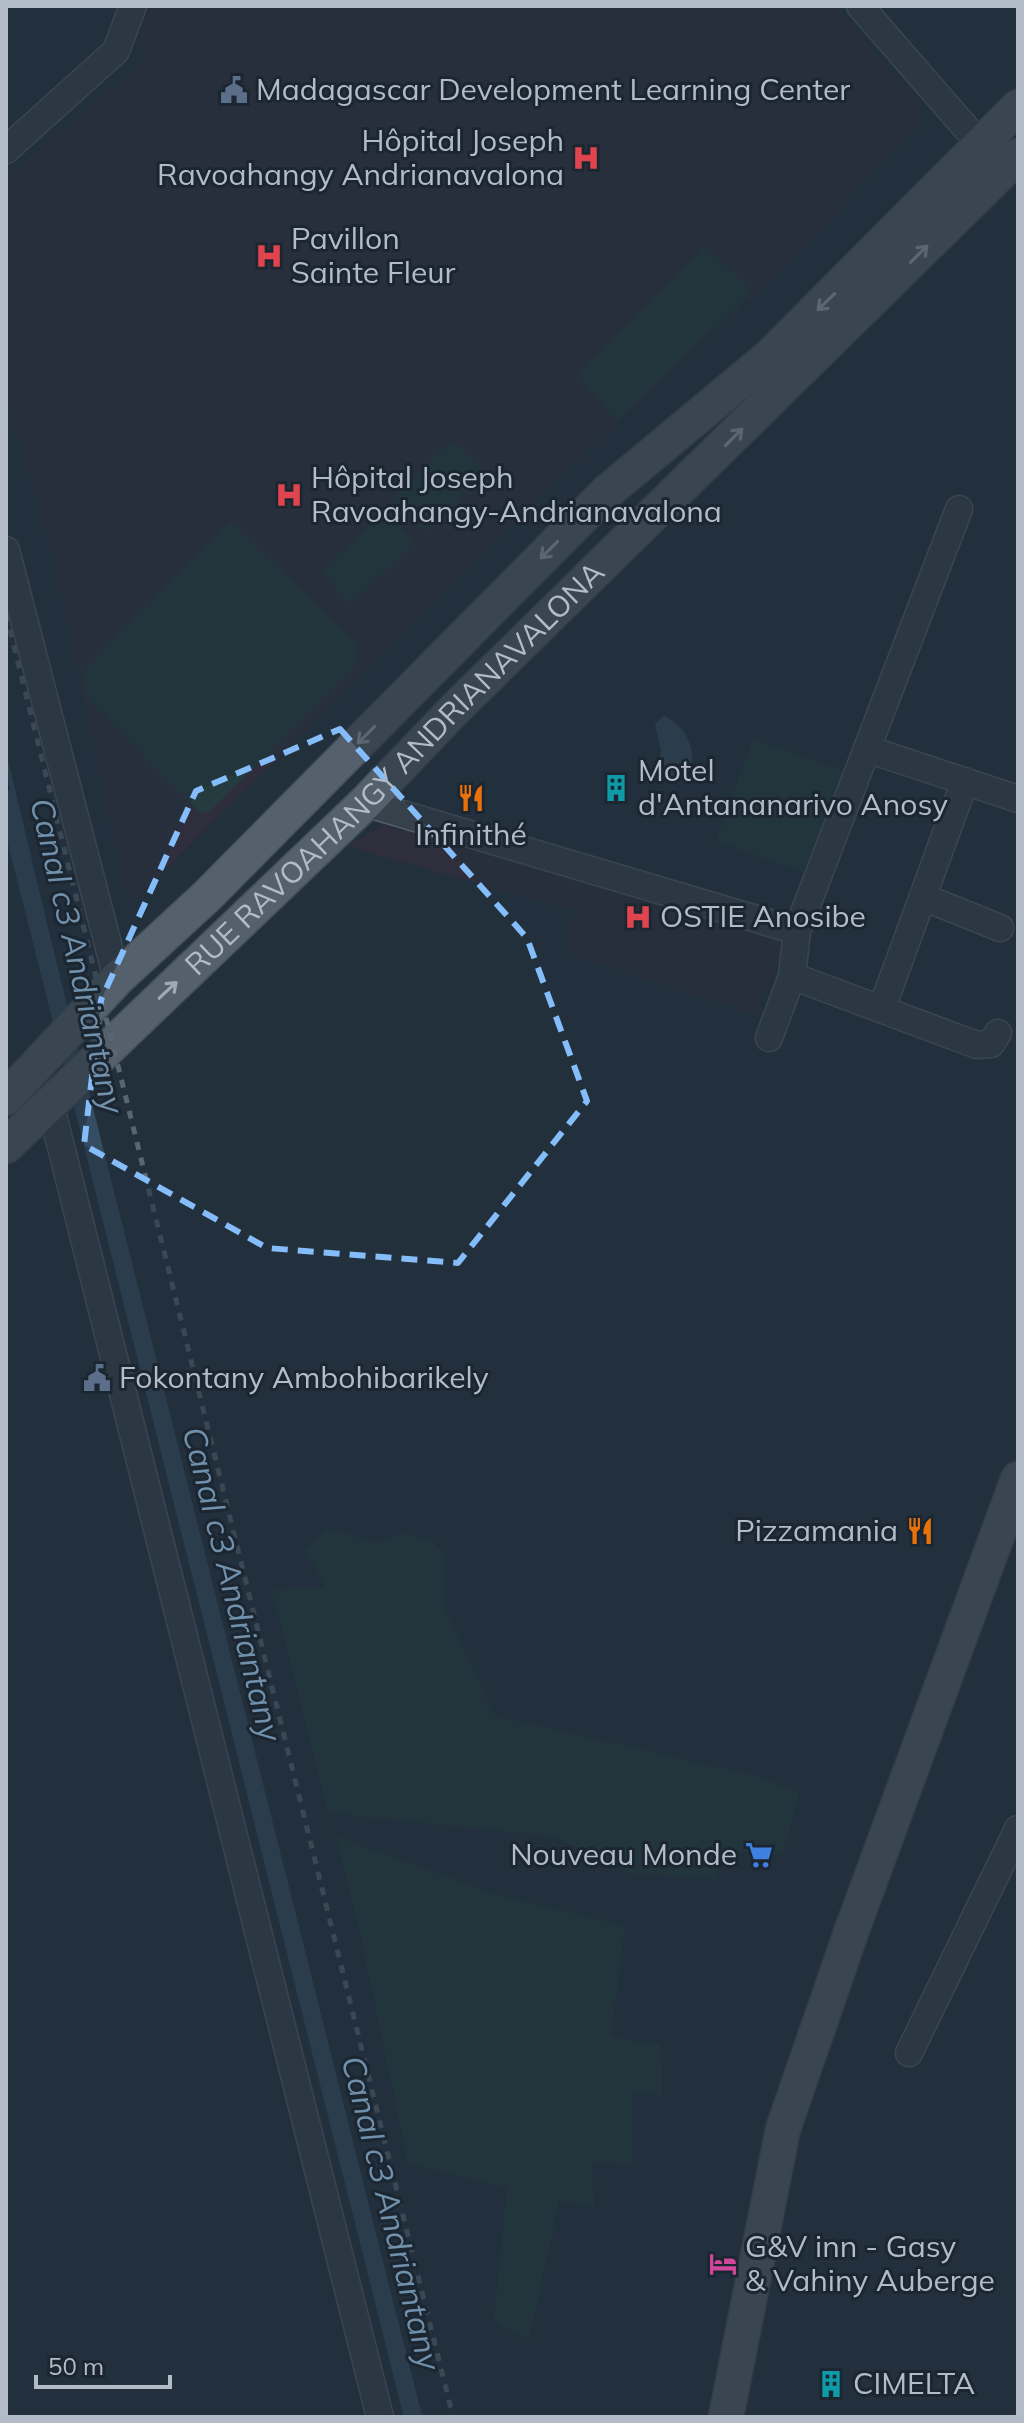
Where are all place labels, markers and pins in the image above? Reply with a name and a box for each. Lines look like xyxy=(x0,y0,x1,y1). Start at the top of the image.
place label: Madagascar Development Learning Center xyxy=(256,70,850,108)
public building icon: Madagascar Development Learning Center xyxy=(219,75,249,105)
place label: Hôpital Joseph Ravoahangy Andrianavalona xyxy=(157,121,564,193)
hospital icon: Hôpital Joseph Ravoahangy Andrianavalona xyxy=(571,143,601,173)
place label: Pavillon Sainte Fleur xyxy=(291,219,456,291)
hospital icon: Pavillon Sainte Fleur xyxy=(254,241,284,271)
place label: Hôpital Joseph Ravoahangy-Andrianavalona xyxy=(311,458,722,530)
hospital icon: Hôpital Joseph Ravoahangy-Andrianavalona xyxy=(274,480,304,510)
place label: Motel d'Antananarivo Anosy xyxy=(638,751,948,823)
building icon: Motel d'Antananarivo Anosy xyxy=(601,773,631,803)
restaurant icon: Infinithé xyxy=(456,783,486,813)
place label: Infinithé xyxy=(415,815,527,853)
place label: OSTIE Anosibe xyxy=(660,897,866,935)
hospital icon: OSTIE Anosibe xyxy=(623,902,653,932)
place label: Fokontany Ambohibarikely xyxy=(119,1358,489,1396)
public building icon: Fokontany Ambohibarikely xyxy=(82,1363,112,1393)
place label: Pizzamania xyxy=(735,1511,898,1549)
restaurant icon: Pizzamania xyxy=(905,1516,935,1546)
place label: Nouveau Monde xyxy=(510,1835,737,1873)
supermarket icon: Nouveau Monde xyxy=(744,1840,774,1870)
place label: G&V inn - Gasy & Vahiny Auberge xyxy=(745,2227,995,2299)
hotel icon: G&V inn - Gasy & Vahiny Auberge xyxy=(708,2249,738,2279)
place label: CIMELTA xyxy=(853,2364,975,2402)
building icon: CIMELTA xyxy=(816,2369,846,2399)

